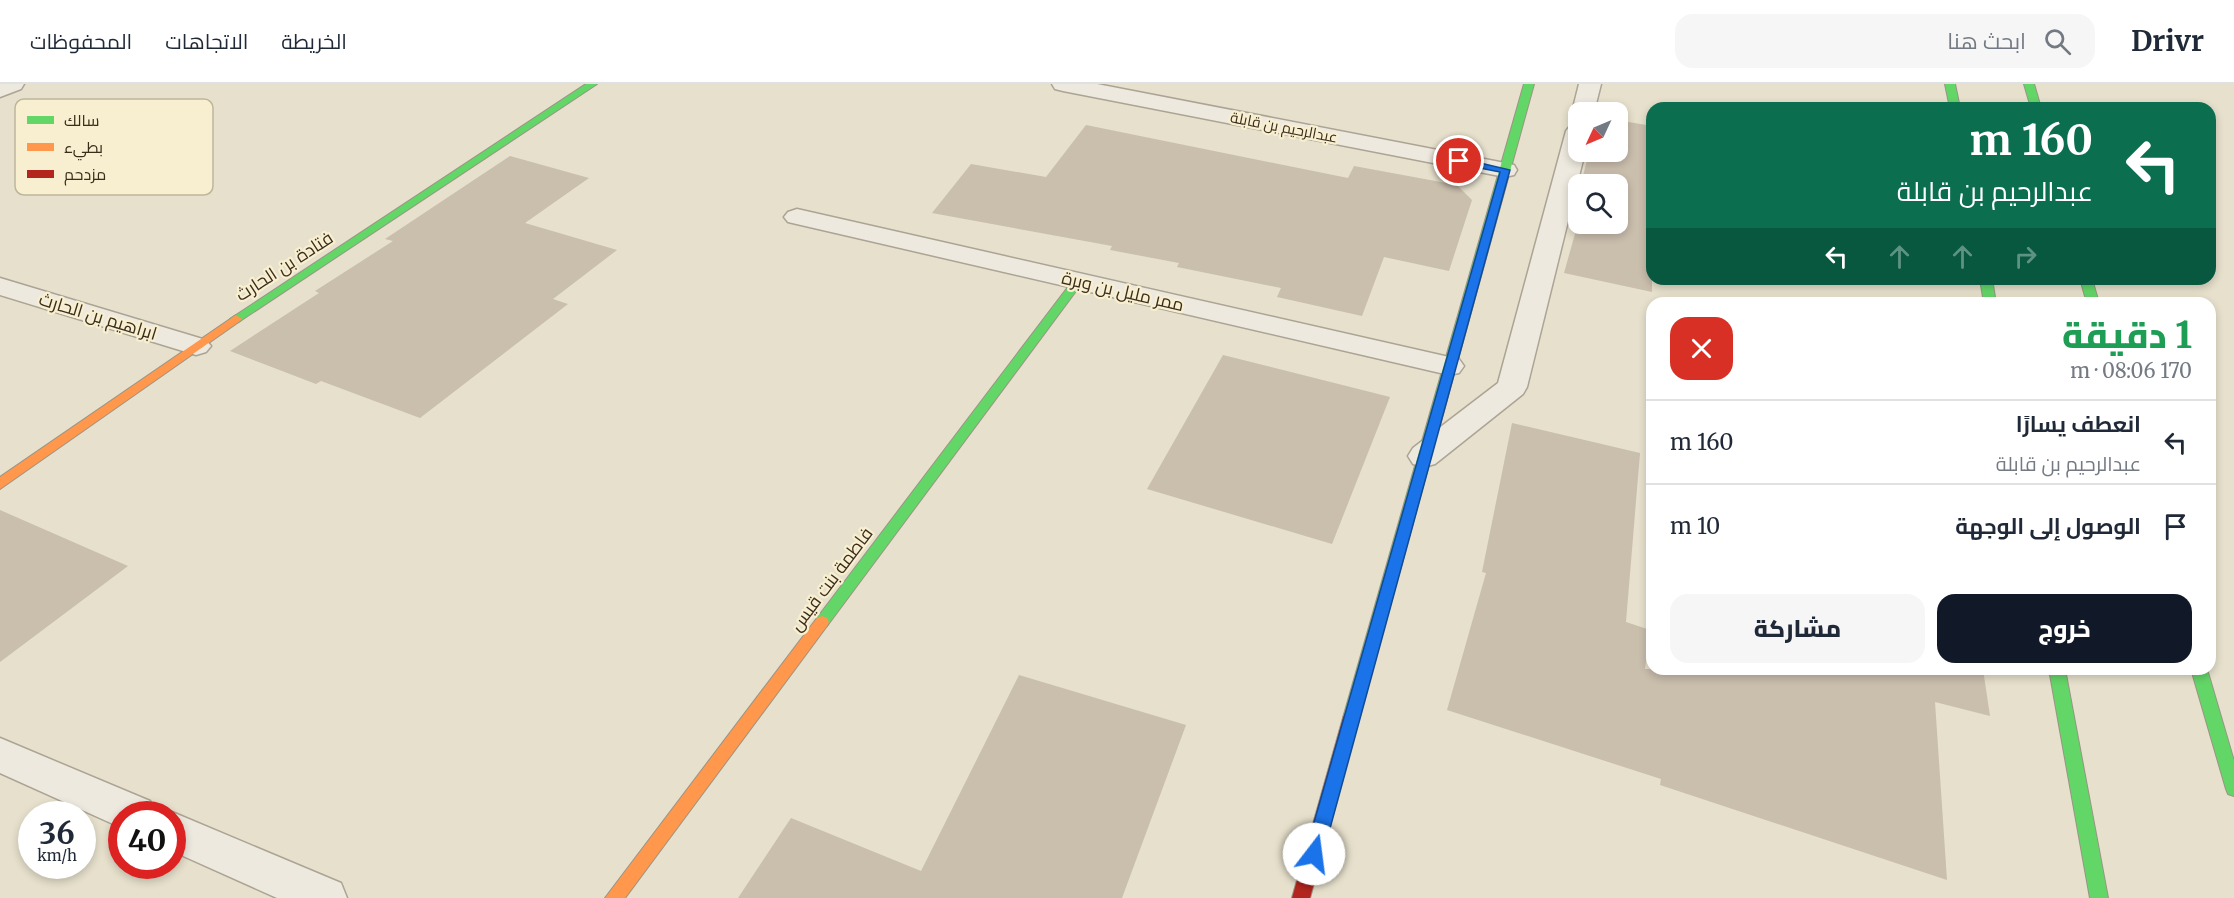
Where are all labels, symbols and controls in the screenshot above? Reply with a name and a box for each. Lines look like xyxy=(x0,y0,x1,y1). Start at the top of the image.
search box xyxy=(1675,14,2095,68)
text: Drivr xyxy=(2131,23,2204,59)
icon: search xyxy=(2041,25,2074,58)
text: ابحث هنا xyxy=(1947,27,2026,55)
text: المحفوظات xyxy=(30,28,132,55)
text: الاتجاهات xyxy=(165,28,248,55)
text: الخريطة xyxy=(281,28,347,55)
legend xyxy=(15,99,213,195)
north arrow xyxy=(1568,102,1628,162)
map controls xyxy=(1568,102,1628,234)
street label: عبدالرحيم بن قابلة xyxy=(1228,107,1339,148)
text: سالك xyxy=(64,110,99,130)
text: 160 m xyxy=(1969,114,2093,166)
icon: left xyxy=(2114,126,2192,204)
pin xyxy=(1433,135,1484,186)
text: بطيء xyxy=(64,137,103,161)
icon: arrive xyxy=(1442,144,1475,177)
text: مزدحم xyxy=(64,164,106,186)
button: search xyxy=(1568,174,1628,234)
text: عبدالرحيم بن قابلة xyxy=(1897,174,2093,208)
street label: فتادة بن الحارث xyxy=(231,226,337,306)
icon: left xyxy=(1820,240,1853,273)
icon: ahead xyxy=(1883,240,1916,273)
icon: ahead xyxy=(1946,240,1979,273)
icon: right xyxy=(2009,240,2042,273)
street label: ممر مليل بن وبرة xyxy=(1060,266,1186,316)
street label: ابراهيم بن الحارث xyxy=(36,287,160,346)
text: 1 دقيقة xyxy=(2062,313,2192,358)
button: close xyxy=(1670,317,1733,380)
text: 170 m · 08:06 xyxy=(2070,358,2192,383)
text: انعطف يسارًا xyxy=(2016,410,2141,438)
icon: left xyxy=(2159,426,2192,459)
text: 160 m xyxy=(1670,428,1734,456)
text: عبدالرحيم بن قابلة xyxy=(1996,451,2141,476)
icon: arrive xyxy=(2159,510,2192,543)
text: 10 m xyxy=(1670,512,1720,540)
text: الوصول إلى الوجهة xyxy=(1955,512,2141,540)
street label: فاطمة بنت قيس xyxy=(784,522,878,636)
button: مشاركة xyxy=(1670,594,1925,663)
button: خروج xyxy=(1937,594,2192,663)
speed limit sign: 40 xyxy=(108,801,186,879)
text: 36 xyxy=(39,814,75,852)
position arrow xyxy=(1282,822,1346,886)
text: km/h xyxy=(37,846,77,865)

